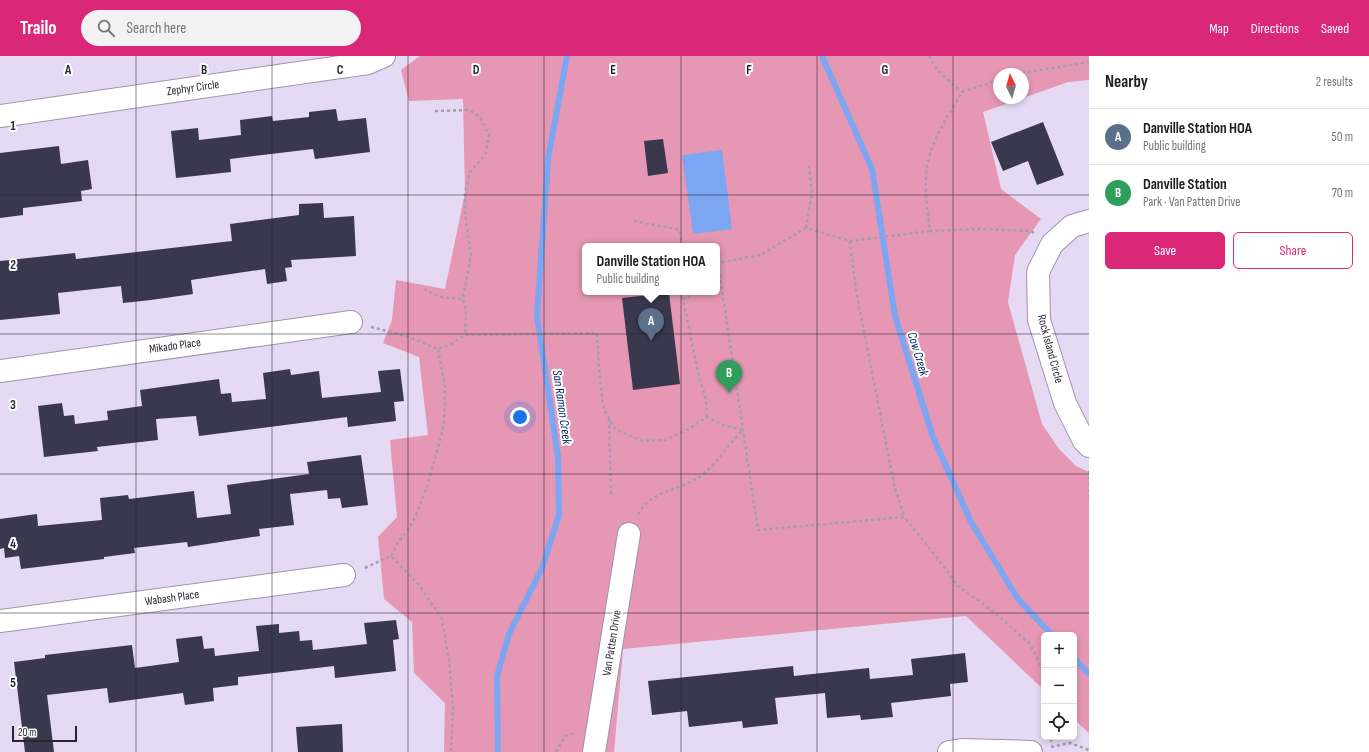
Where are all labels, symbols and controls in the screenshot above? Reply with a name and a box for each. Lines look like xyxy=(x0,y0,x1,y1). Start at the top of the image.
search box xyxy=(81,10,361,46)
text: Trailo xyxy=(20,17,57,40)
icon: search xyxy=(95,17,117,39)
text: Search here xyxy=(127,19,186,38)
text: Map xyxy=(1209,20,1229,37)
text: Directions xyxy=(1251,20,1299,37)
text: Saved xyxy=(1321,20,1349,37)
text: A xyxy=(64,62,72,78)
text: B xyxy=(201,62,207,78)
text: C xyxy=(337,62,344,78)
text: D xyxy=(473,62,480,78)
text: E xyxy=(610,62,616,78)
text: F xyxy=(746,62,752,78)
text: G xyxy=(882,62,889,78)
north arrow xyxy=(993,68,1029,104)
text: Nearby xyxy=(1105,72,1148,92)
text: 2 results xyxy=(1316,74,1353,90)
street label: Zephyr Circle xyxy=(166,77,220,99)
text: 1 xyxy=(10,118,16,134)
text: Danville Station HOA xyxy=(1143,119,1252,138)
text: A xyxy=(1115,129,1121,145)
text: 50 m xyxy=(1332,129,1353,145)
text: Public building xyxy=(1143,138,1206,154)
text: Danville Station xyxy=(1143,175,1227,194)
text: B xyxy=(1115,185,1121,201)
text: 70 m xyxy=(1332,185,1353,201)
text: Park · Van Patten Drive xyxy=(1143,194,1241,210)
button: Save xyxy=(1105,232,1225,269)
button: Share xyxy=(1233,232,1353,269)
popup xyxy=(582,243,720,295)
text: Danville Station HOA xyxy=(597,252,705,271)
text: 2 xyxy=(10,257,16,273)
text: Public building xyxy=(597,271,660,287)
pin: A xyxy=(638,308,664,341)
street label: Rock Island Circle xyxy=(1034,313,1066,385)
water label: Cow Creek xyxy=(904,330,933,379)
street label: Mikado Place xyxy=(148,335,202,357)
pin: B xyxy=(716,360,742,393)
water label: San Ramon Creek xyxy=(549,369,575,446)
text: 3 xyxy=(10,397,16,413)
your location xyxy=(510,407,530,427)
text: 4 xyxy=(10,536,16,552)
street label: Wabash Place xyxy=(144,587,200,609)
street label: Van Patten Drive xyxy=(599,609,625,677)
map controls xyxy=(1041,632,1077,740)
button: + xyxy=(1041,632,1077,668)
button: − xyxy=(1041,668,1077,704)
text: 5 xyxy=(10,675,16,691)
button: locate xyxy=(1041,704,1077,740)
scale bar xyxy=(12,724,77,743)
text: 20 m xyxy=(18,726,36,739)

